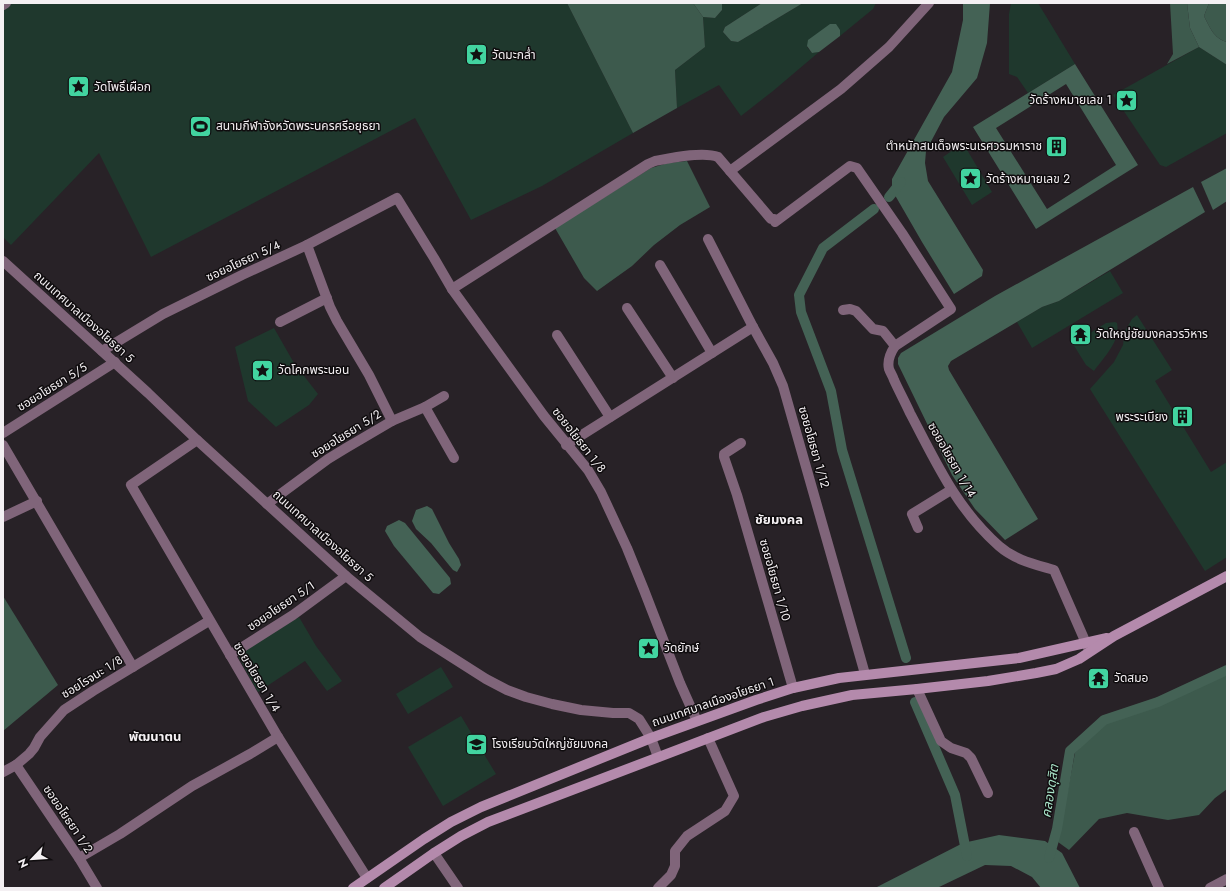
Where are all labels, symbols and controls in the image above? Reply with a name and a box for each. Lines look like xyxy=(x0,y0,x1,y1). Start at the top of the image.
place icon: วัดมะกล่ำ xyxy=(464,42,490,68)
place label: วัดมะกล่ำ xyxy=(492,46,536,64)
place icon: วัดโพธิ์เผือก xyxy=(66,74,92,100)
place label: วัดโพธิ์เผือก xyxy=(94,78,151,96)
place icon: วัดร้างหมายเลข 1 xyxy=(1114,87,1140,113)
place label: วัดร้างหมายเลข 1 xyxy=(1029,91,1112,109)
sports icon: สนามกีฬาจังหวัดพระนครศรีอยุธยา xyxy=(188,113,214,139)
place label: สนามกีฬาจังหวัดพระนครศรีอยุธยา xyxy=(216,117,381,135)
building icon: ตำหนักสมเด็จพระนเรศวรมหาราช xyxy=(1044,133,1070,159)
place label: ตำหนักสมเด็จพระนเรศวรมหาราช xyxy=(886,137,1042,155)
place icon: วัดร้างหมายเลข 2 xyxy=(957,166,983,192)
place label: วัดร้างหมายเลข 2 xyxy=(986,170,1070,188)
street label: ซอยอโยธยา 5/4 xyxy=(203,236,283,286)
street label: ถนนเทศบาลเมืองอโยธยา 5 xyxy=(30,267,138,367)
temple icon: วัดใหญ่ชัยมงคลวรวิหาร xyxy=(1067,321,1093,347)
place label: วัดใหญ่ชัยมงคลวรวิหาร xyxy=(1096,325,1208,343)
place icon: วัดโคกพระนอน xyxy=(250,357,276,383)
street label: ซอยอโยธยา 5/5 xyxy=(13,358,91,416)
place label: วัดโคกพระนอน xyxy=(278,361,349,379)
street label: ซอยอโยธยา 1/8 xyxy=(548,404,610,476)
street label: ซอยอโยธยา 1/12 xyxy=(794,404,834,490)
building icon: พระระเบียง xyxy=(1170,404,1196,430)
street label: ซอยอโยธยา 5/2 xyxy=(307,405,385,463)
place label: พระระเบียง xyxy=(1116,408,1168,426)
street label: ซอยอโยธยา 1/14 xyxy=(923,419,981,501)
street label: ถนนเทศบาลเมืองอโยธยา 5 xyxy=(269,486,377,586)
district label: ชัยมงคล xyxy=(755,510,803,529)
street label: ซอยอโยธยา 1/10 xyxy=(755,537,795,623)
street label: ซอยอโยธยา 5/1 xyxy=(243,577,319,635)
place icon: วัดยักษ์ xyxy=(636,635,662,661)
street label: ซอยอโยธยา 1/4 xyxy=(229,639,285,715)
place label: วัดยักษ์ xyxy=(664,639,700,657)
street label: ซอยโรจนะ 1/8 xyxy=(58,651,126,703)
temple icon: วัดสมอ xyxy=(1085,665,1111,691)
place label: วัดสมอ xyxy=(1114,669,1149,687)
street label: ถนนเทศบาลเมืองอโยธยา 1 xyxy=(649,673,777,731)
district label: พัฒนาตน xyxy=(129,727,181,746)
school or university icon: โรงเรียนวัดใหญ่ชัยมงคล xyxy=(464,731,490,757)
place label: โรงเรียนวัดใหญ่ชัยมงคล xyxy=(492,735,608,753)
water label: คลองดุสิต xyxy=(1036,762,1064,819)
street label: ซอยอโยธยา 1/2 xyxy=(39,781,98,857)
north arrow xyxy=(12,839,52,879)
text: N xyxy=(14,856,32,871)

